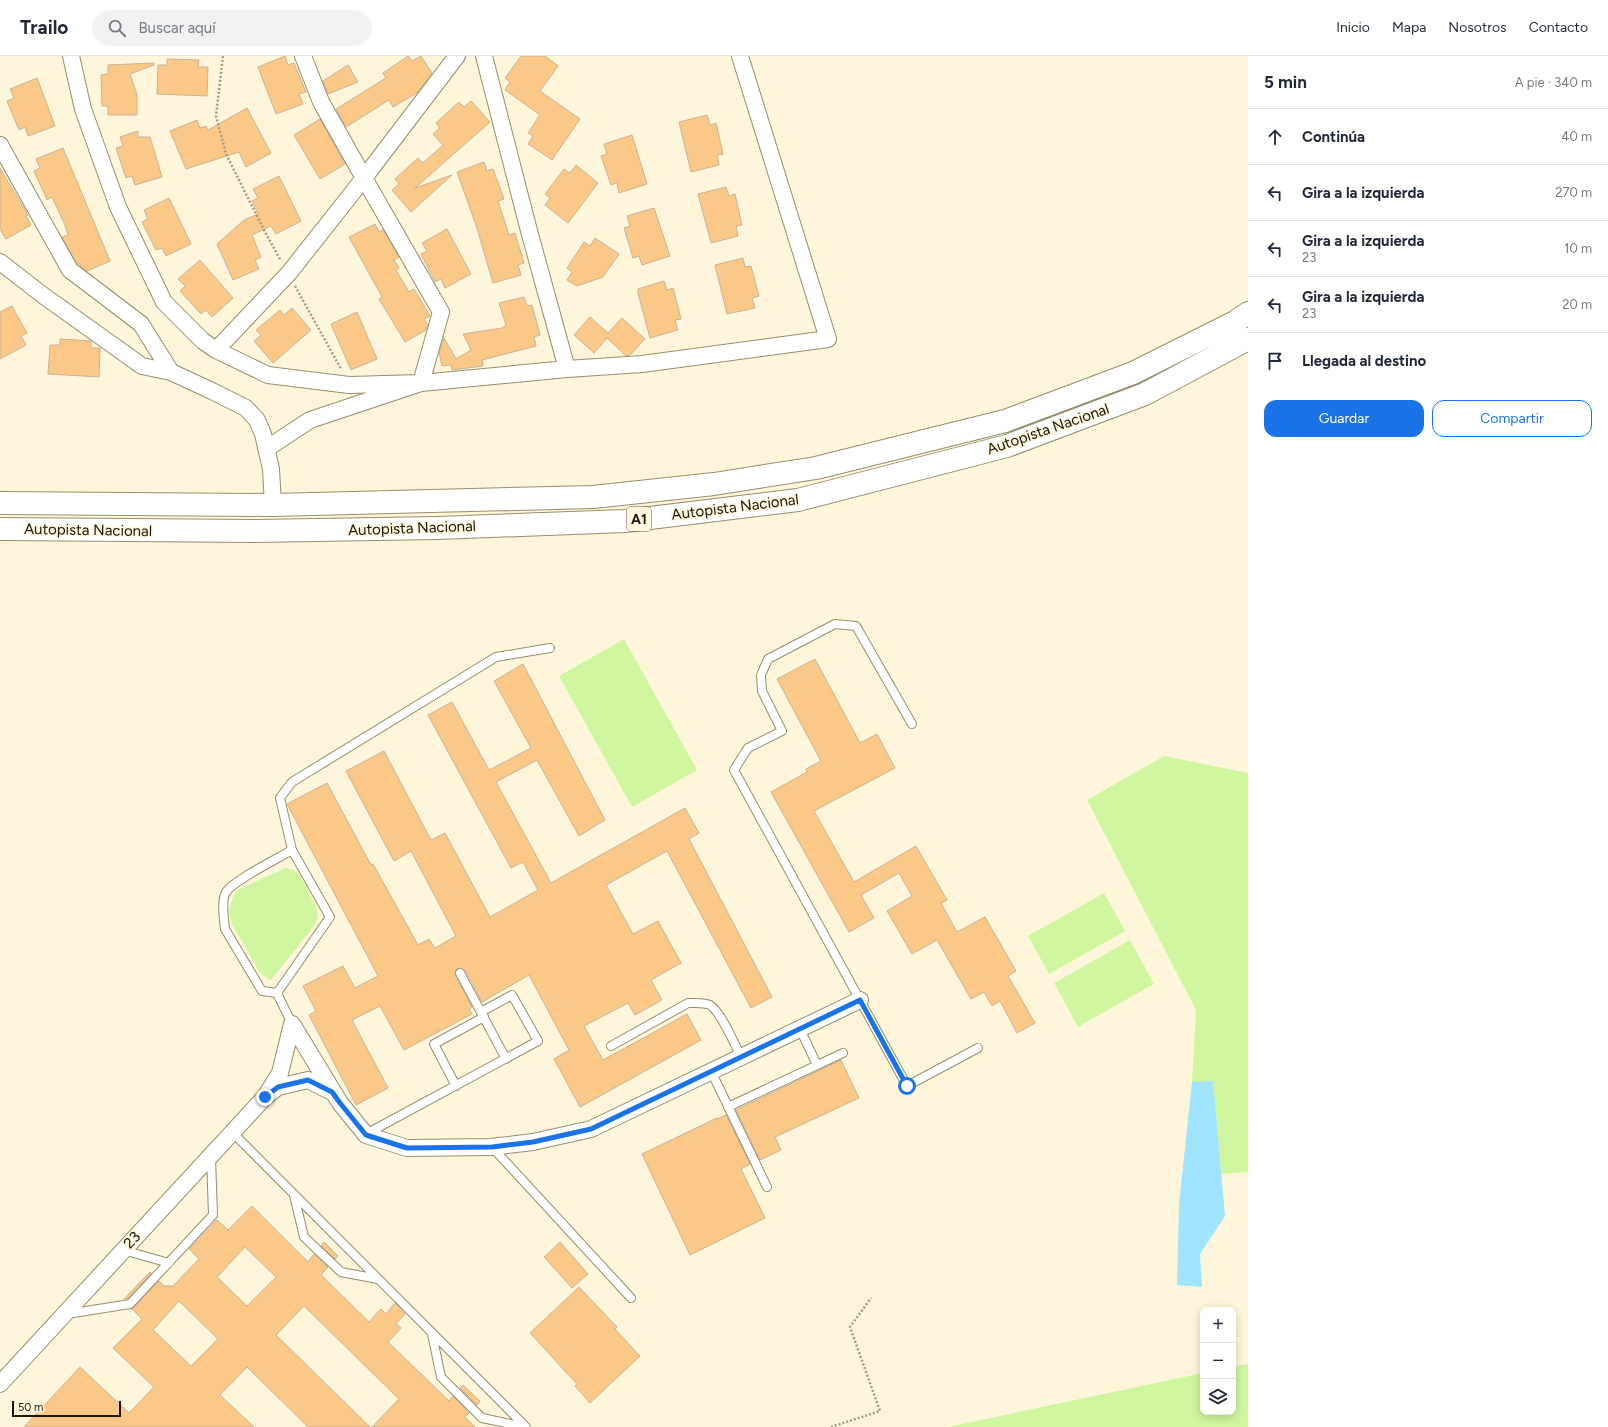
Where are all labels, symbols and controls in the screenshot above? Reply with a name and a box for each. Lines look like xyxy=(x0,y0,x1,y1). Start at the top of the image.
search box xyxy=(92,10,372,46)
text: Trailo xyxy=(20,16,68,39)
icon: search xyxy=(106,17,128,39)
text: Buscar aquí xyxy=(138,19,216,37)
text: Inicio xyxy=(1336,19,1370,36)
text: Mapa xyxy=(1392,19,1426,36)
text: Nosotros xyxy=(1448,19,1507,36)
text: Contacto xyxy=(1529,19,1588,36)
text: 5 min xyxy=(1264,72,1307,92)
text: A pie · 340 m xyxy=(1515,75,1592,90)
icon: ahead xyxy=(1264,126,1286,148)
text: Continúa xyxy=(1302,128,1365,146)
text: 40 m xyxy=(1561,129,1592,144)
icon: left xyxy=(1264,182,1286,204)
text: Gira a la izquierda xyxy=(1302,184,1424,202)
text: 270 m xyxy=(1555,185,1592,200)
text: Gira a la izquierda xyxy=(1302,232,1424,250)
icon: left xyxy=(1264,238,1286,260)
text: 10 m xyxy=(1564,241,1592,256)
text: 23 xyxy=(1302,250,1316,265)
text: Gira a la izquierda xyxy=(1302,288,1424,306)
icon: left xyxy=(1264,294,1286,316)
text: 20 m xyxy=(1562,297,1592,312)
text: 23 xyxy=(1302,306,1316,321)
icon: arrive xyxy=(1264,350,1286,372)
text: Llegada al destino xyxy=(1302,352,1426,370)
street label: Autopista Nacional xyxy=(985,400,1111,458)
button: Guardar xyxy=(1264,400,1424,437)
button: Compartir xyxy=(1432,400,1592,437)
street label: Autopista Nacional xyxy=(670,490,800,524)
road number: A1 xyxy=(627,507,651,531)
street label: Autopista Nacional xyxy=(348,517,476,539)
street label: Autopista Nacional xyxy=(24,520,152,540)
route start xyxy=(898,1077,916,1095)
route end xyxy=(256,1088,274,1106)
street label: 23 xyxy=(120,1228,144,1252)
map controls xyxy=(1200,1307,1236,1415)
button: + xyxy=(1200,1307,1236,1343)
button: − xyxy=(1200,1343,1236,1379)
button: layers xyxy=(1200,1379,1236,1415)
scale bar xyxy=(12,1399,121,1418)
text: 50 m xyxy=(18,1401,43,1414)

